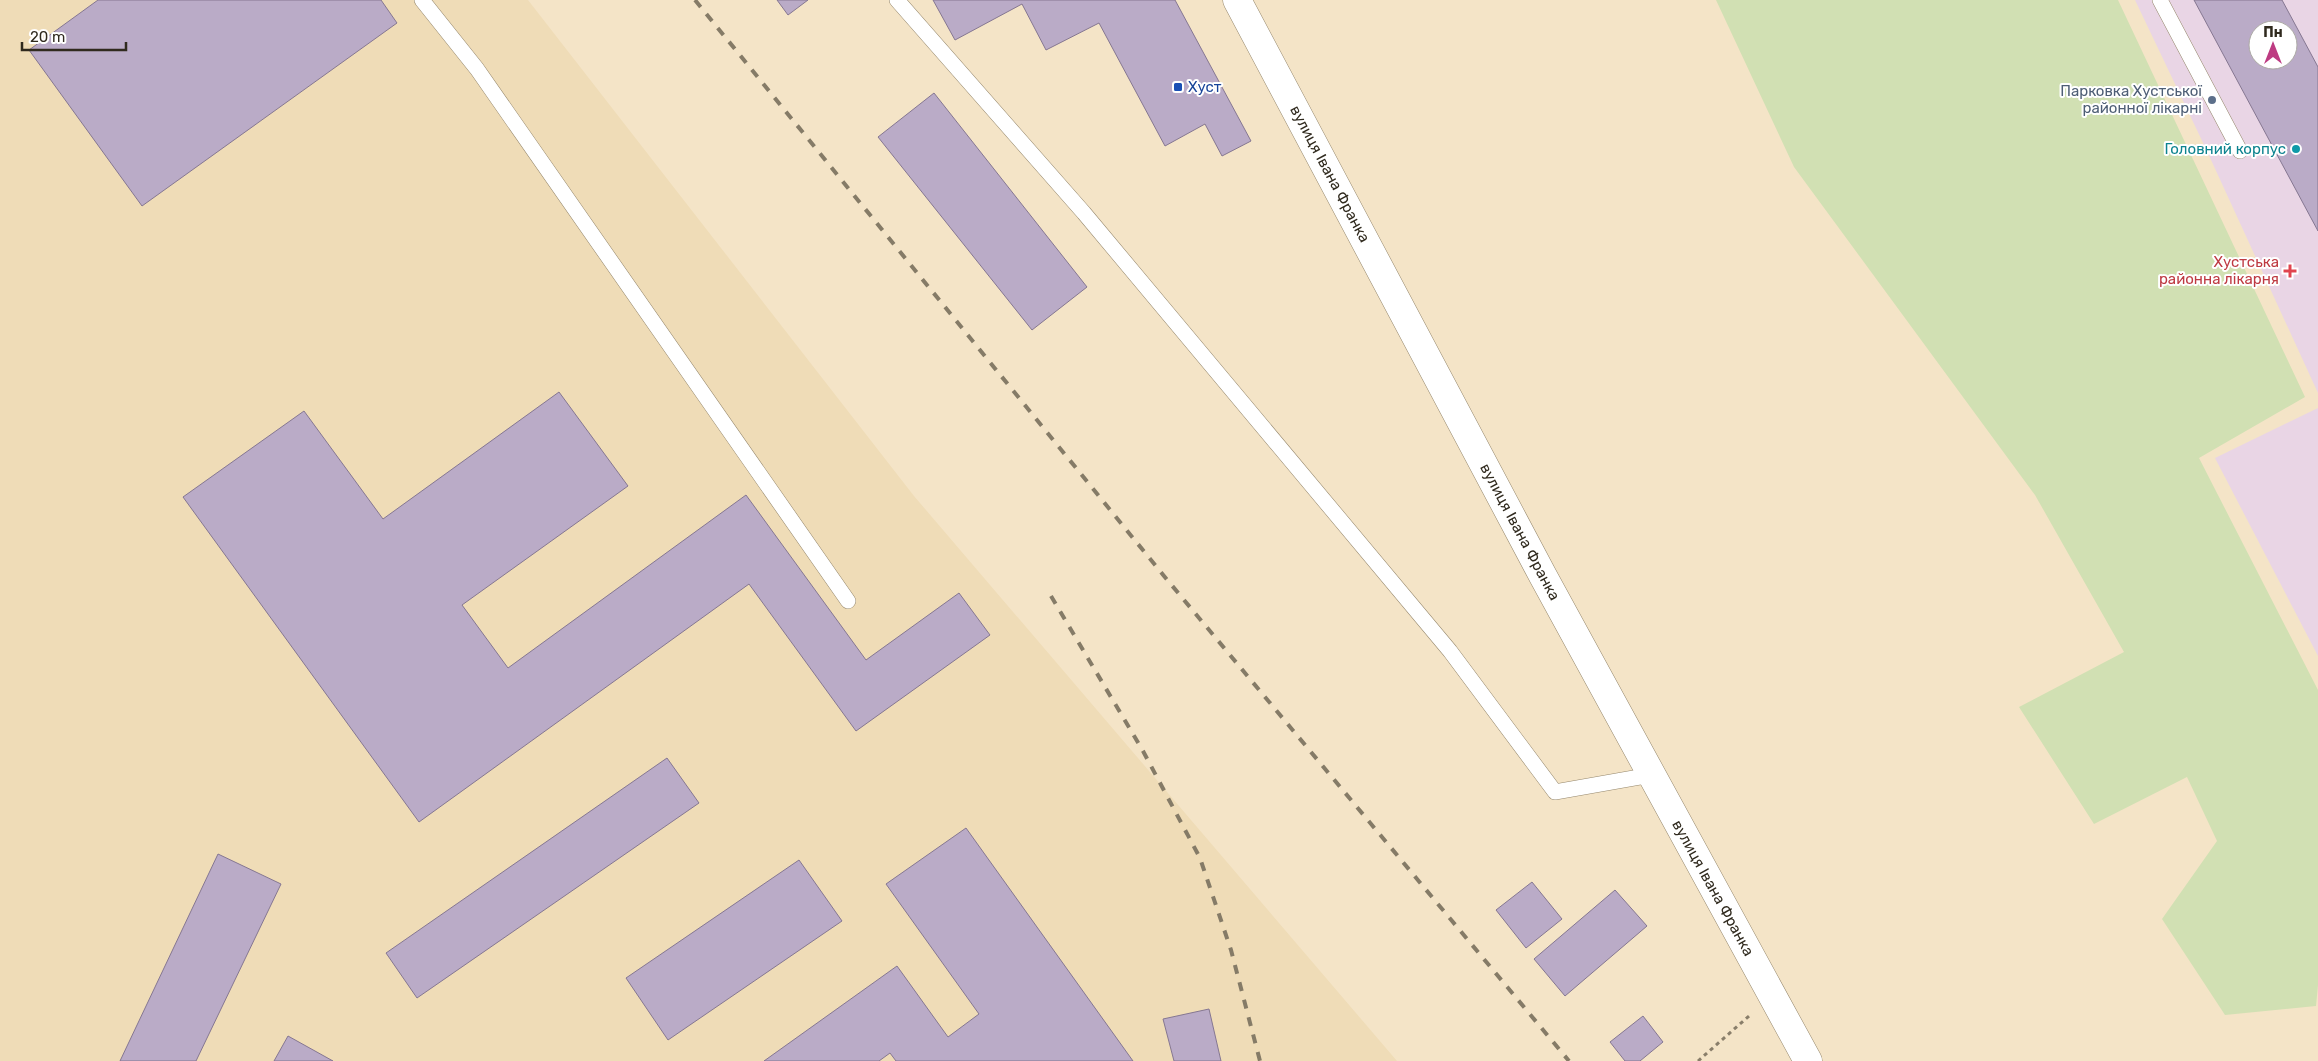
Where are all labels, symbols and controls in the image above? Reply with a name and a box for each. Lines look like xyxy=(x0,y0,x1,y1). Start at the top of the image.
scale bar xyxy=(22,20,126,52)
north arrow xyxy=(2248,20,2298,70)
text: Пн xyxy=(2263,24,2283,41)
text: 20 m xyxy=(30,28,65,46)
place label: Хуст xyxy=(1188,78,1222,96)
marker: Хуст xyxy=(1172,81,1184,93)
place label: Парковка Хустської районної лікарні xyxy=(2060,82,2202,117)
marker: Парковка Хустської районної лікарні xyxy=(2206,94,2218,106)
street label: вулиця Івана Франка xyxy=(1286,102,1374,246)
place label: Головний корпус xyxy=(2164,140,2286,158)
marker: Головний корпус xyxy=(2290,143,2302,155)
place label: Хустська районна лікарня xyxy=(2159,253,2279,288)
marker: Хустська районна лікарня xyxy=(2283,264,2297,278)
street label: вулиця Івана Франка xyxy=(1476,460,1564,604)
street label: вулиця Івана Франка xyxy=(1668,817,1758,959)

